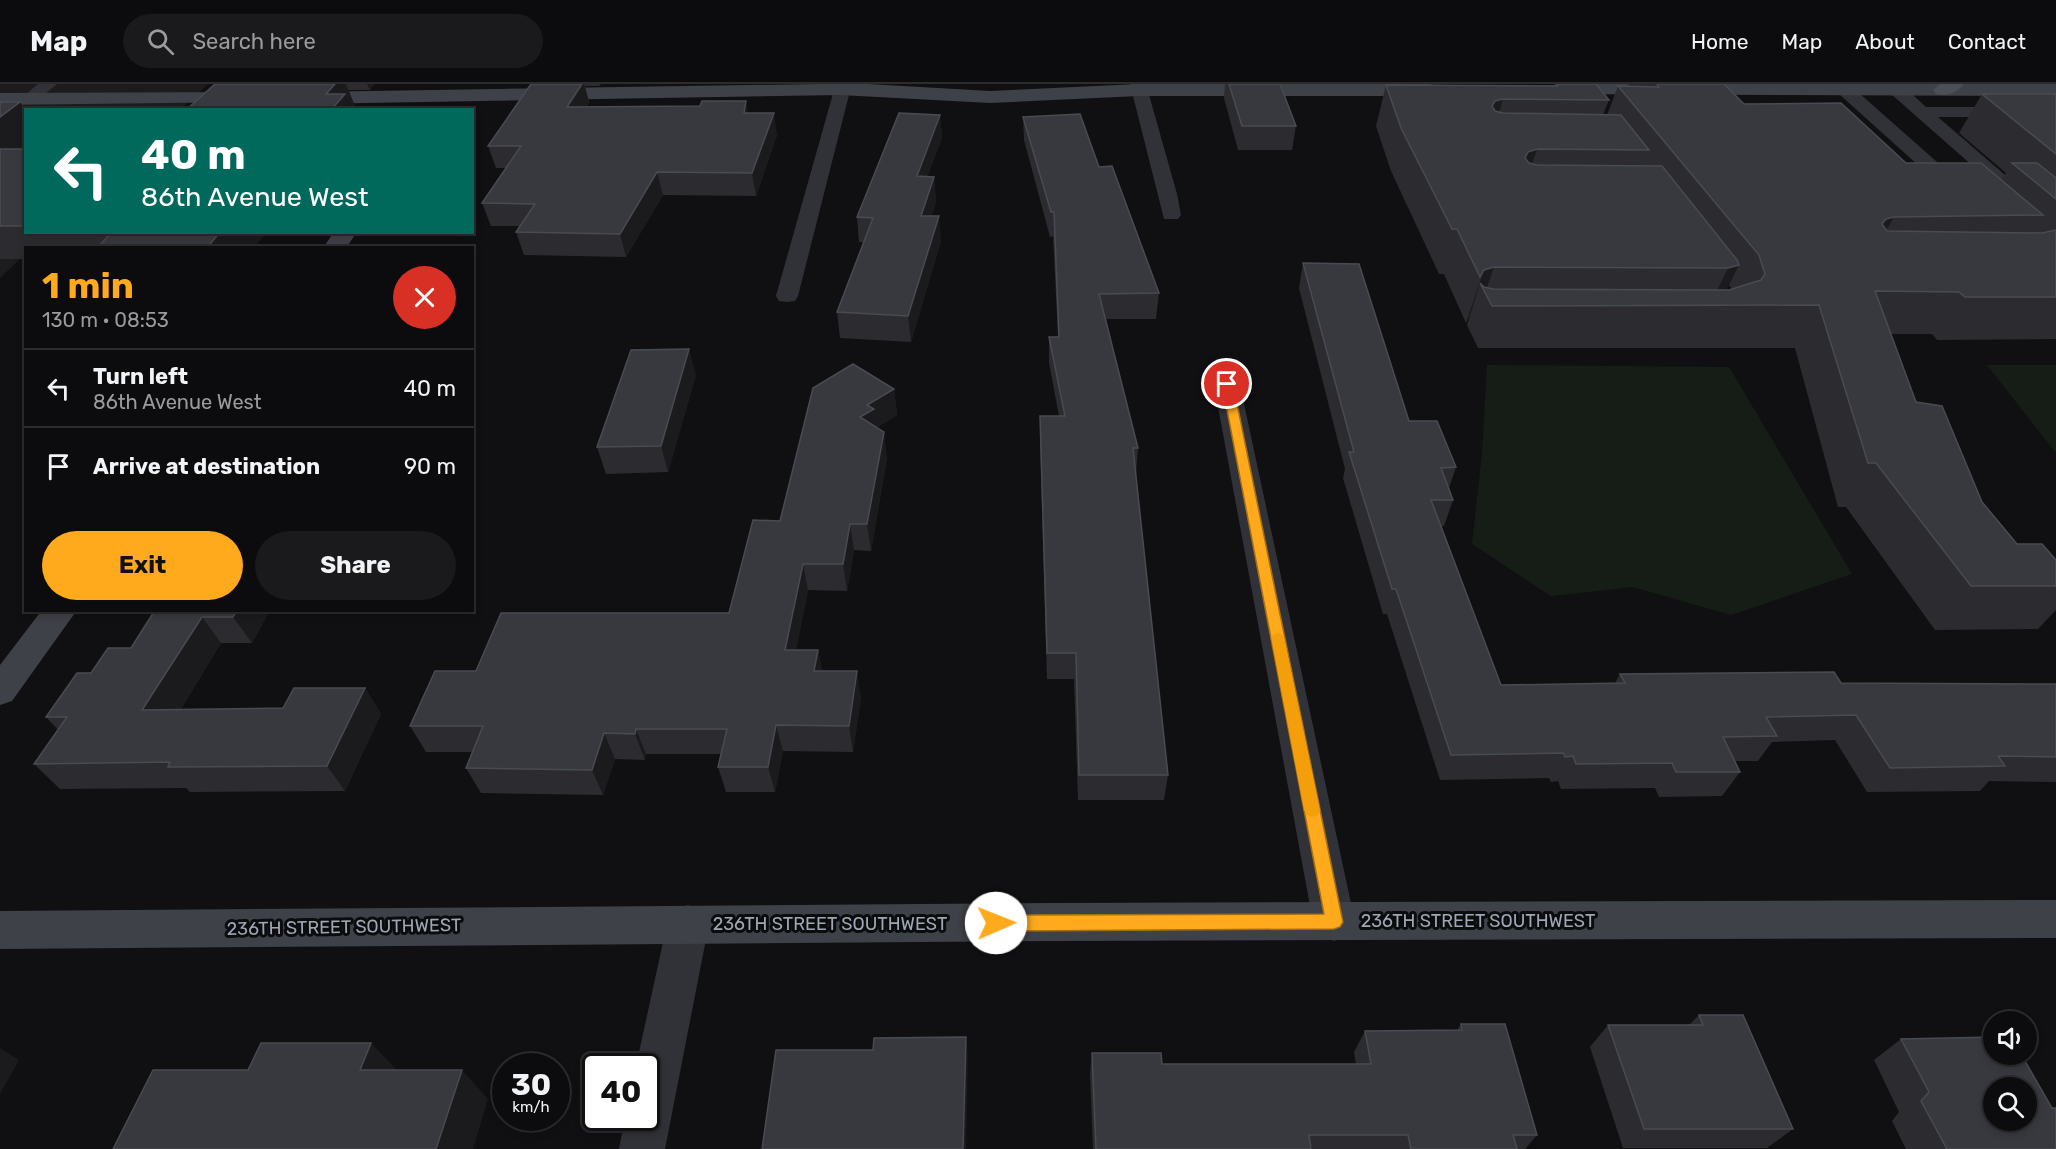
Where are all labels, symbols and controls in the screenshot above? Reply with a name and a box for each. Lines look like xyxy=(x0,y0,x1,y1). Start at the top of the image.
search box xyxy=(123,14,543,68)
text: Map xyxy=(30,25,87,58)
icon: search xyxy=(144,25,177,58)
text: Search here xyxy=(192,28,316,55)
text: Home xyxy=(1691,29,1748,54)
text: Map xyxy=(1781,29,1822,54)
text: About xyxy=(1855,29,1915,54)
text: Contact xyxy=(1948,29,2026,54)
text: 40 m xyxy=(141,130,246,180)
icon: left xyxy=(42,132,120,210)
text: 86th Avenue West xyxy=(141,181,369,213)
text: 1 min xyxy=(42,264,134,307)
button: close xyxy=(393,266,456,329)
text: 130 m · 08:53 xyxy=(42,308,169,332)
pin xyxy=(1201,358,1252,409)
text: Turn left xyxy=(93,363,188,390)
icon: arrive xyxy=(1210,367,1243,400)
icon: left xyxy=(42,372,75,405)
text: 40 m xyxy=(403,375,456,402)
text: 86th Avenue West xyxy=(93,390,262,414)
icon: arrive xyxy=(42,450,75,483)
text: Arrive at destination xyxy=(93,453,320,480)
text: 90 m xyxy=(404,453,456,480)
button: Exit xyxy=(42,531,243,600)
button: Share xyxy=(255,531,456,600)
position arrow xyxy=(964,891,1028,955)
street label: 236TH STREET SOUTHWEST xyxy=(1361,910,1595,932)
street label: 236TH STREET SOUTHWEST xyxy=(713,913,947,935)
street label: 236TH STREET SOUTHWEST xyxy=(226,914,462,940)
map controls xyxy=(1983,1011,2037,1131)
button: sound xyxy=(1983,1011,2037,1065)
speed limit sign: 40 xyxy=(582,1053,660,1131)
text: 30 xyxy=(511,1067,551,1103)
button: search xyxy=(1983,1077,2037,1131)
text: km/h xyxy=(512,1098,550,1116)

